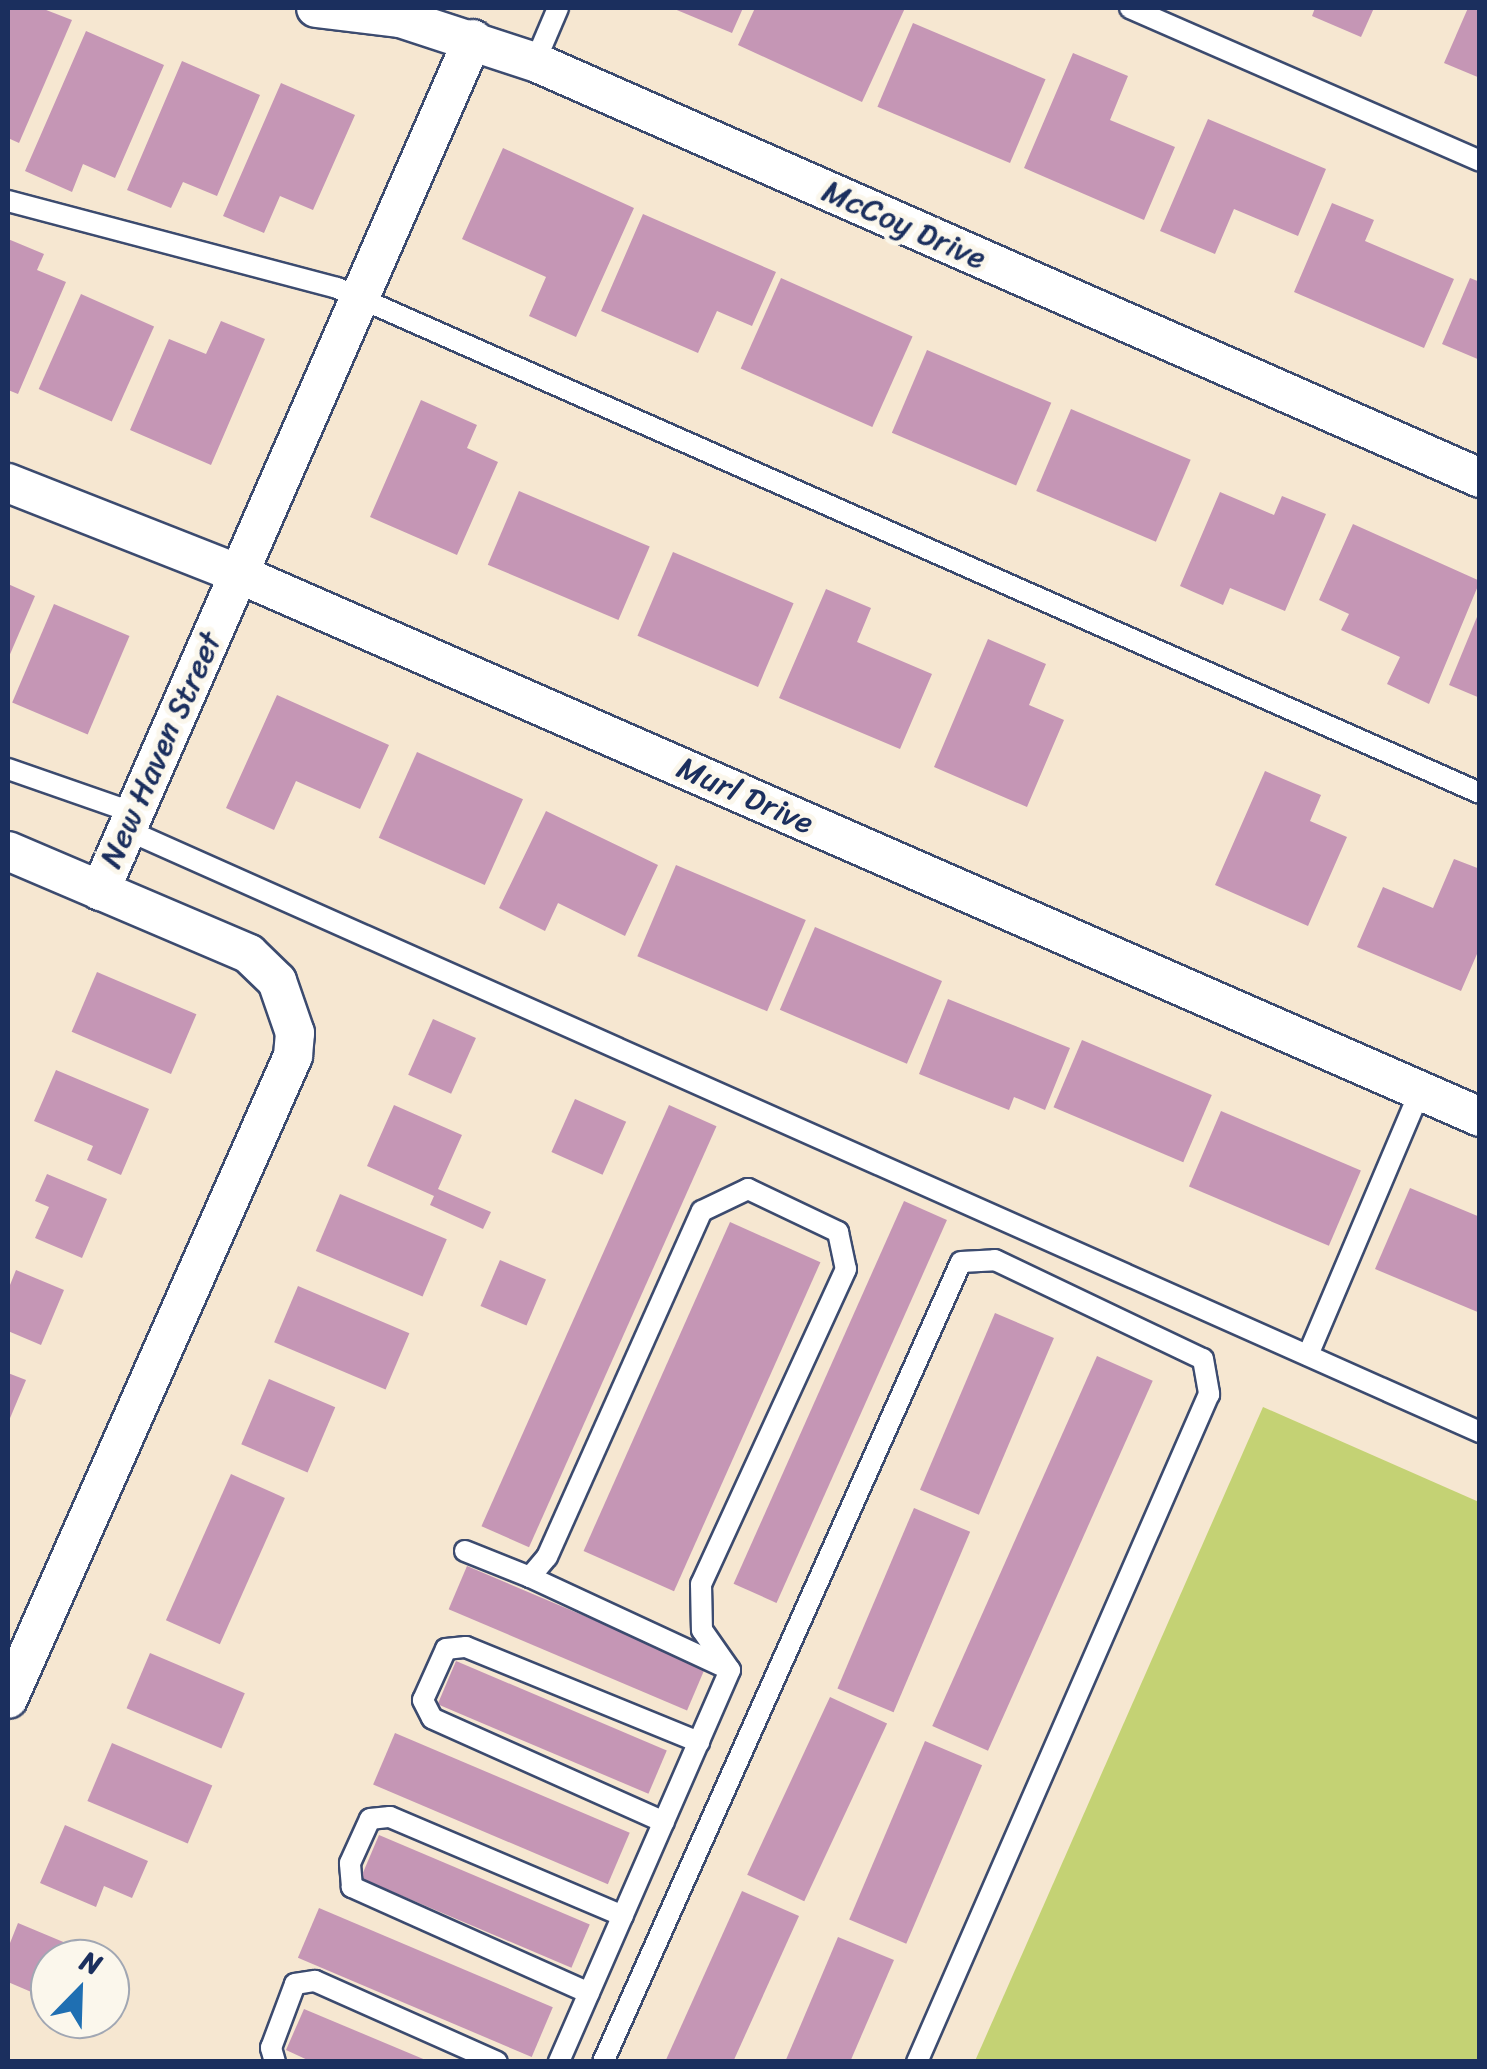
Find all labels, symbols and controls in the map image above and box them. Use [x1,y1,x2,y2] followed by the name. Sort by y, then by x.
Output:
[816,172,992,278] street label: McCoy Drive
[91,624,231,876] street label: New Haven Street
[670,749,820,843] street label: Murl Drive
[73,1936,110,1989] text: N
[30,1939,130,2039] north arrow

